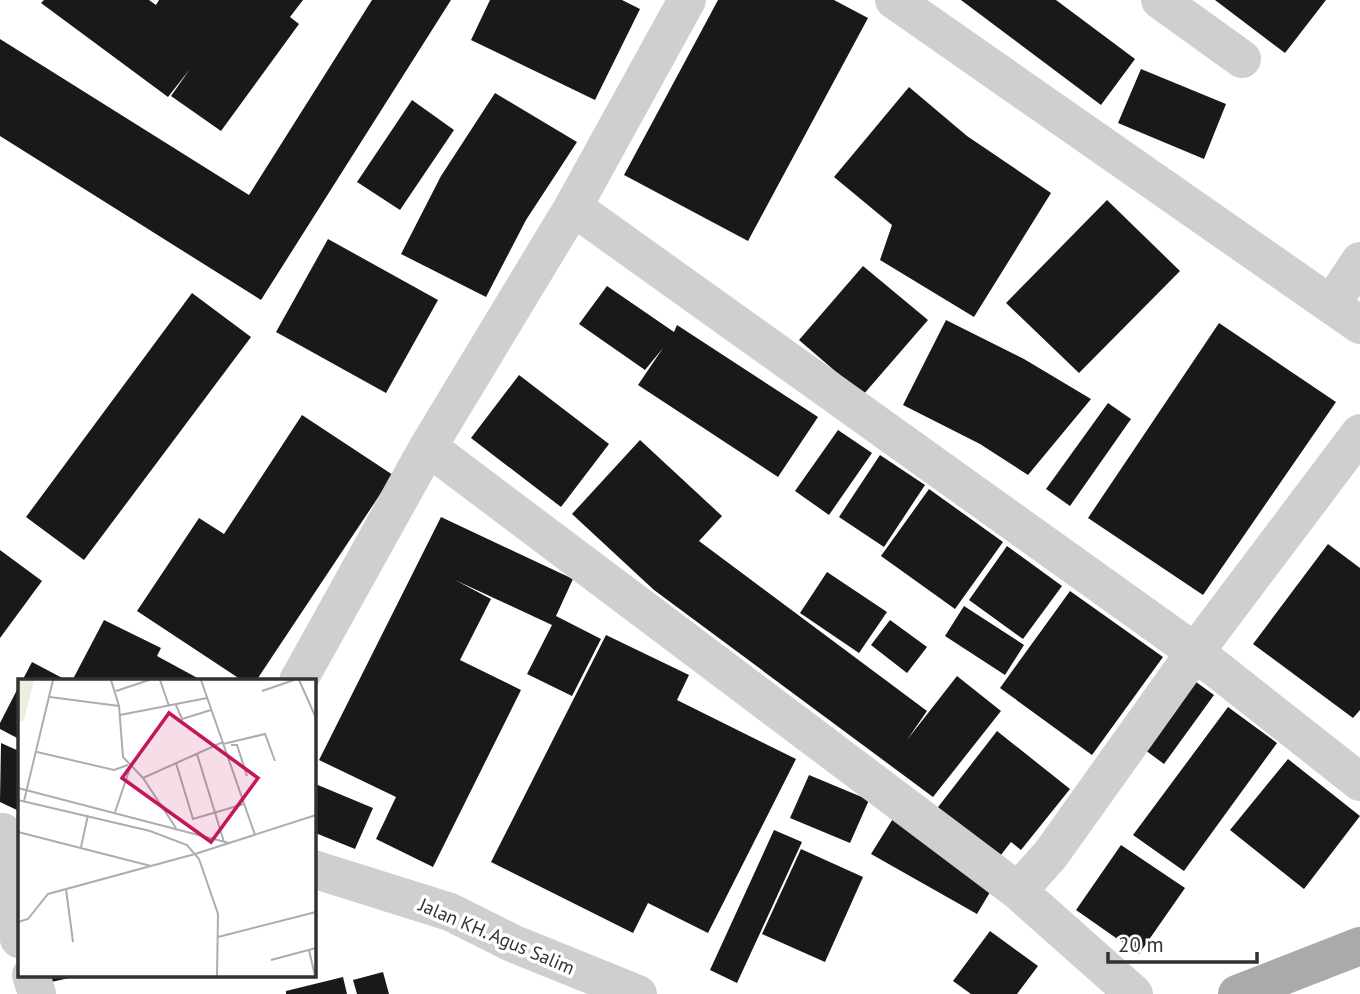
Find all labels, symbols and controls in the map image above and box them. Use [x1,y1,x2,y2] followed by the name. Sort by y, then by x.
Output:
[18,679,315,976] inset map
[415,892,578,980] street label: Jalan KH. Agus Salim
[1108,920,1257,964] scale bar
[1118,931,1164,958] text: 20 m

